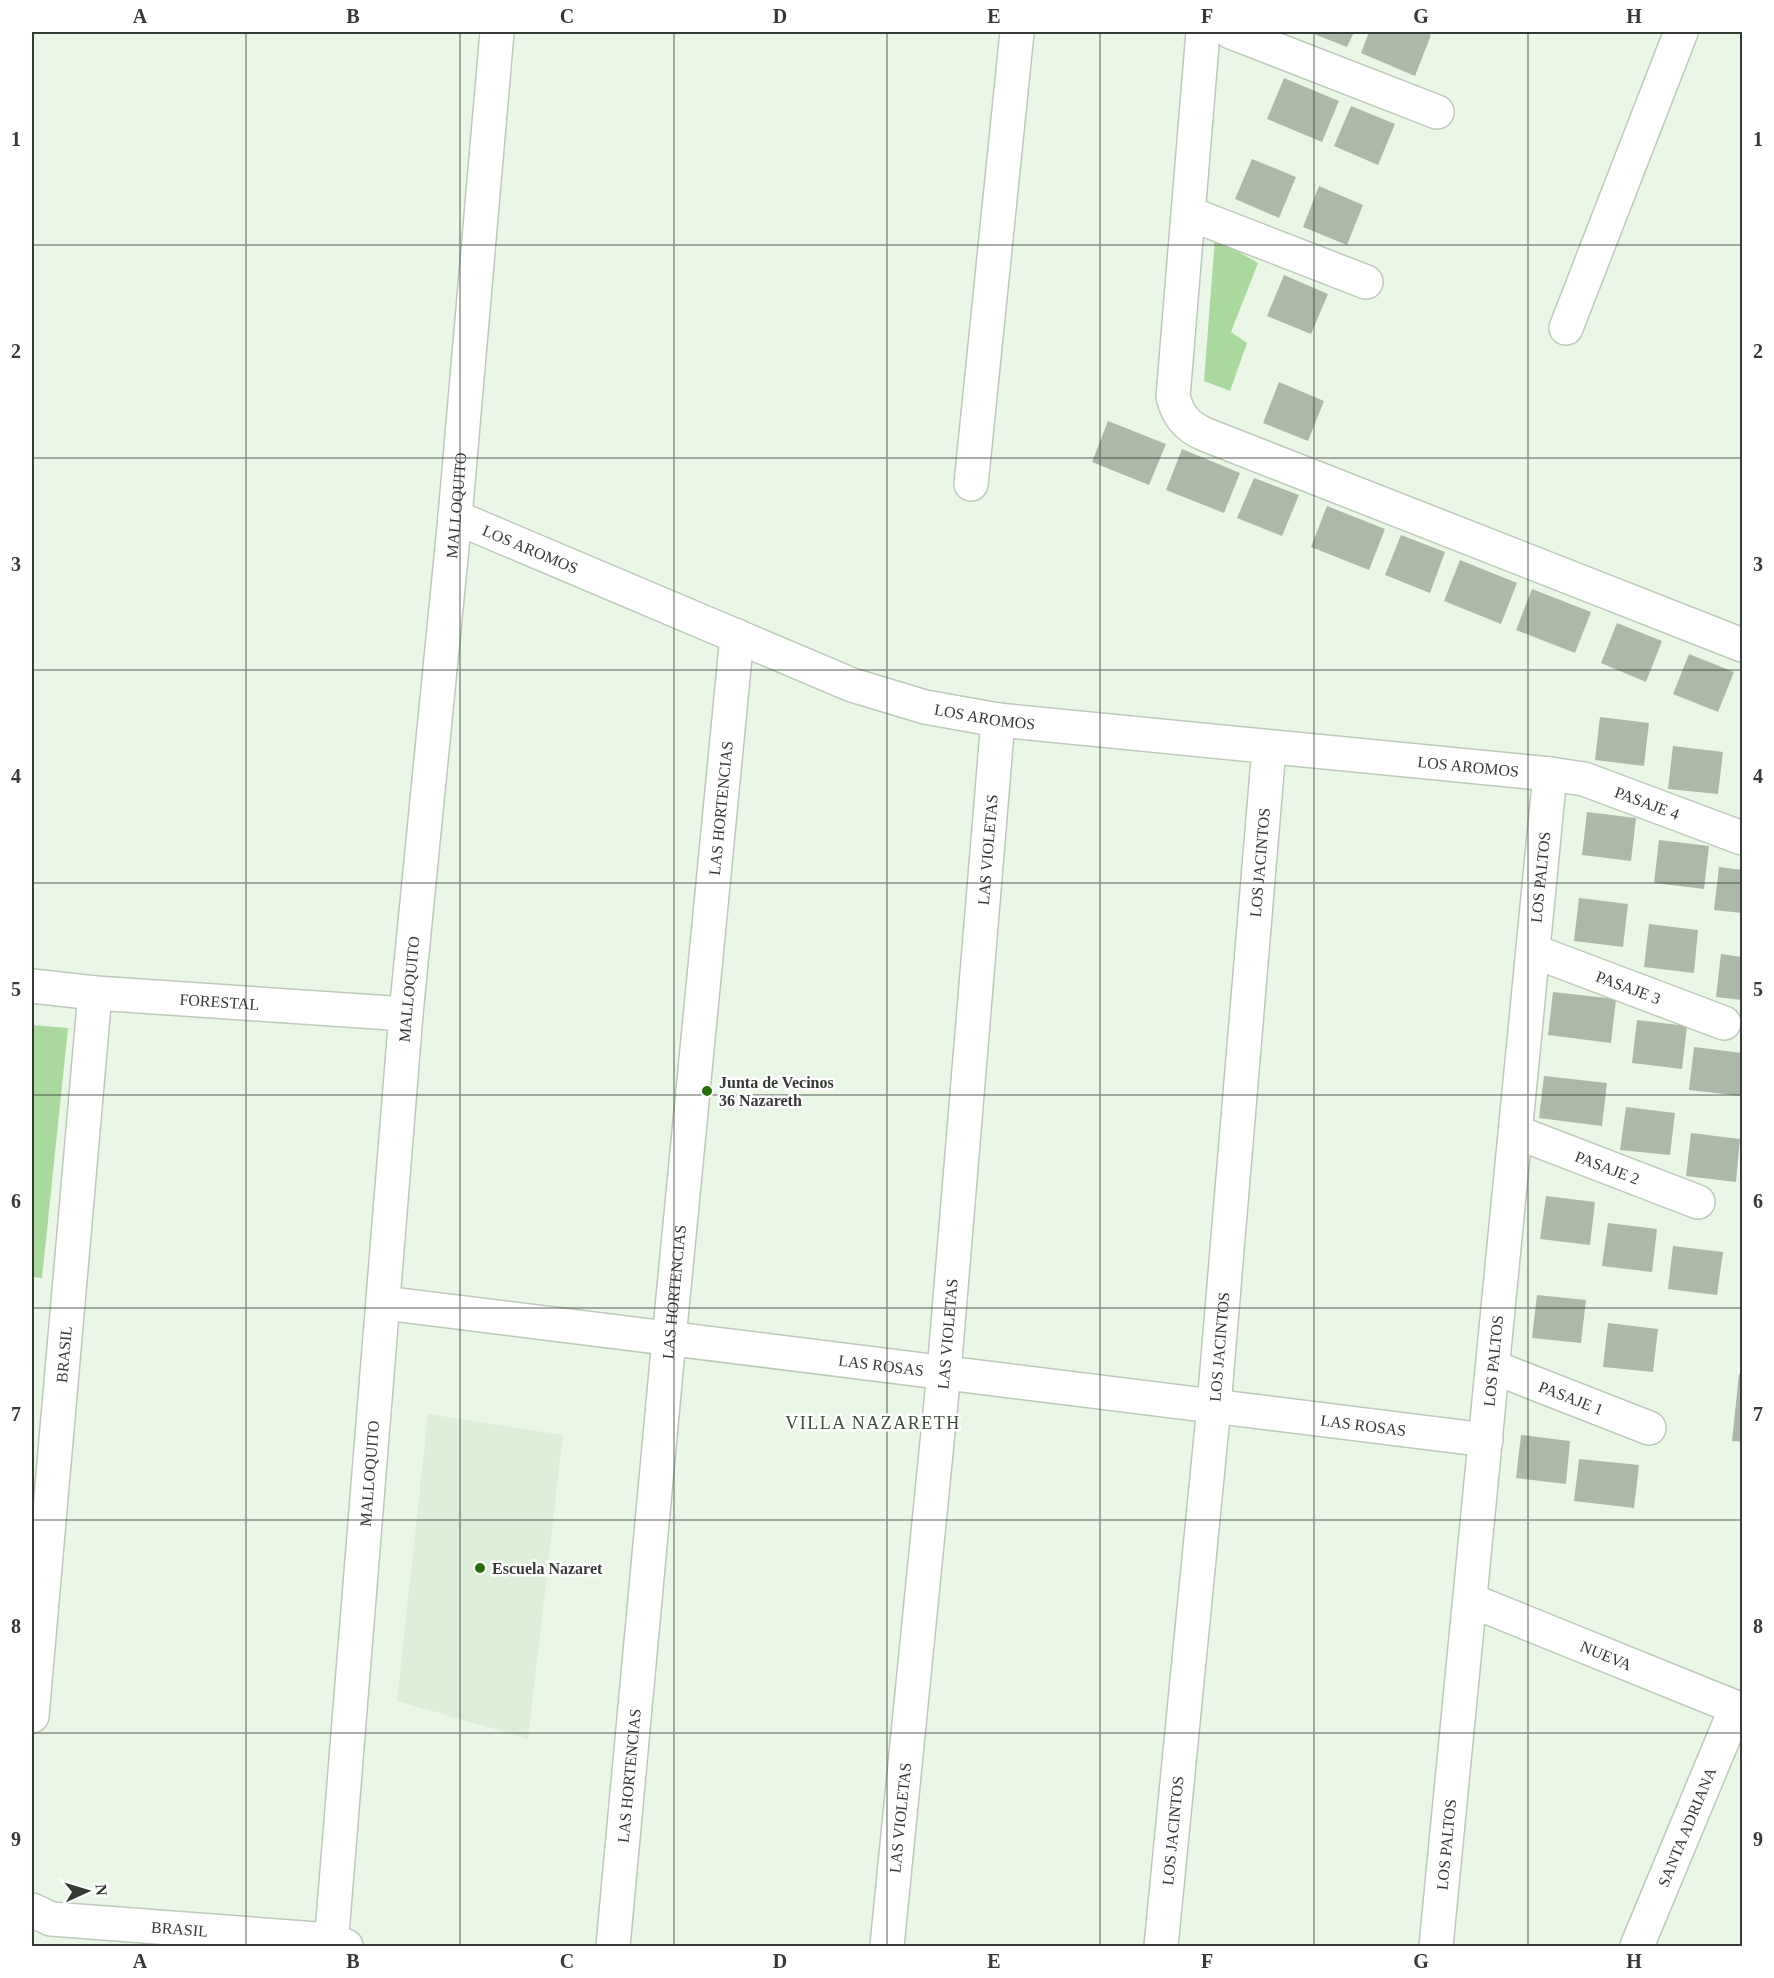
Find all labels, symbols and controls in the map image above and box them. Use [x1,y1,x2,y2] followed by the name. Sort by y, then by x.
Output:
[133,5,148,27] text: A
[346,5,360,27] text: B
[560,5,574,27] text: C
[773,5,787,27] text: D
[987,5,1001,27] text: E
[1201,5,1213,27] text: F
[1413,5,1429,27] text: G
[1626,5,1642,27] text: H
[11,128,21,150] text: 1
[1753,128,1763,150] text: 1
[11,340,21,362] text: 2
[1753,340,1763,362] text: 2
[443,452,470,559] street label: MALLOQUITO
[480,522,581,577] street label: LOS AROMOS
[11,553,21,575] text: 3
[1753,553,1763,575] text: 3
[933,701,1036,733] street label: LOS AROMOS
[706,740,736,876] street label: LAS HORTENCIAS
[1417,753,1520,780] street label: LOS AROMOS
[11,765,21,787] text: 4
[1753,765,1763,787] text: 4
[1612,783,1682,823] street label: PASAJE 4
[975,794,1001,906] street label: LAS VIOLETAS
[1247,807,1273,918] street label: LOS JACINTOS
[1528,831,1553,923] street label: LOS PALTOS
[396,935,423,1043] street label: MALLOQUITO
[1594,968,1663,1007] street label: PASAJE 3
[11,978,21,1000] text: 5
[1753,978,1763,1000] text: 5
[179,991,260,1013] street label: FORESTAL
[719,1074,834,1109] place label: Junta de Vecinos 36 Nazareth
[700,1084,714,1098] marker: Junta de Vecinos 36 Nazareth
[1573,1148,1642,1188] street label: PASAJE 2
[11,1190,21,1212] text: 6
[1753,1190,1763,1212] text: 6
[659,1224,689,1360] street label: LAS HORTENCIAS
[934,1278,961,1390] street label: LAS VIOLETAS
[1206,1292,1232,1402] street label: LOS JACINTOS
[1481,1314,1506,1407] street label: LOS PALTOS
[53,1325,75,1384] street label: BRASIL
[837,1352,925,1379] street label: LAS ROSAS
[1537,1378,1606,1418] street label: PASAJE 1
[11,1403,21,1425] text: 7
[1753,1403,1763,1425] text: 7
[1320,1412,1407,1439] street label: LAS ROSAS
[785,1413,961,1433] district label: VILLA NAZARETH
[357,1420,382,1527] street label: MALLOQUITO
[492,1560,603,1577] place label: Escuela Nazaret
[473,1561,487,1575] marker: Escuela Nazaret
[11,1615,21,1637] text: 8
[1753,1615,1763,1637] text: 8
[1578,1638,1635,1674] street label: NUEVA
[615,1708,644,1844] street label: LAS HORTENCIAS
[886,1762,914,1874] street label: LAS VIOLETAS
[1655,1764,1720,1890] street label: SANTA ADRIANA
[1159,1775,1187,1886] street label: LOS JACINTOS
[1433,1798,1459,1891] street label: LOS PALTOS
[11,1828,21,1850] text: 9
[1753,1828,1763,1850] text: 9
[57,1861,117,1921] north arrow
[93,1884,110,1897] text: N
[151,1919,209,1940] street label: BRASIL
[133,1950,148,1972] text: A
[346,1950,360,1972] text: B
[560,1950,574,1972] text: C
[773,1950,787,1972] text: D
[987,1950,1001,1972] text: E
[1201,1950,1213,1972] text: F
[1413,1950,1429,1972] text: G
[1626,1950,1642,1972] text: H

